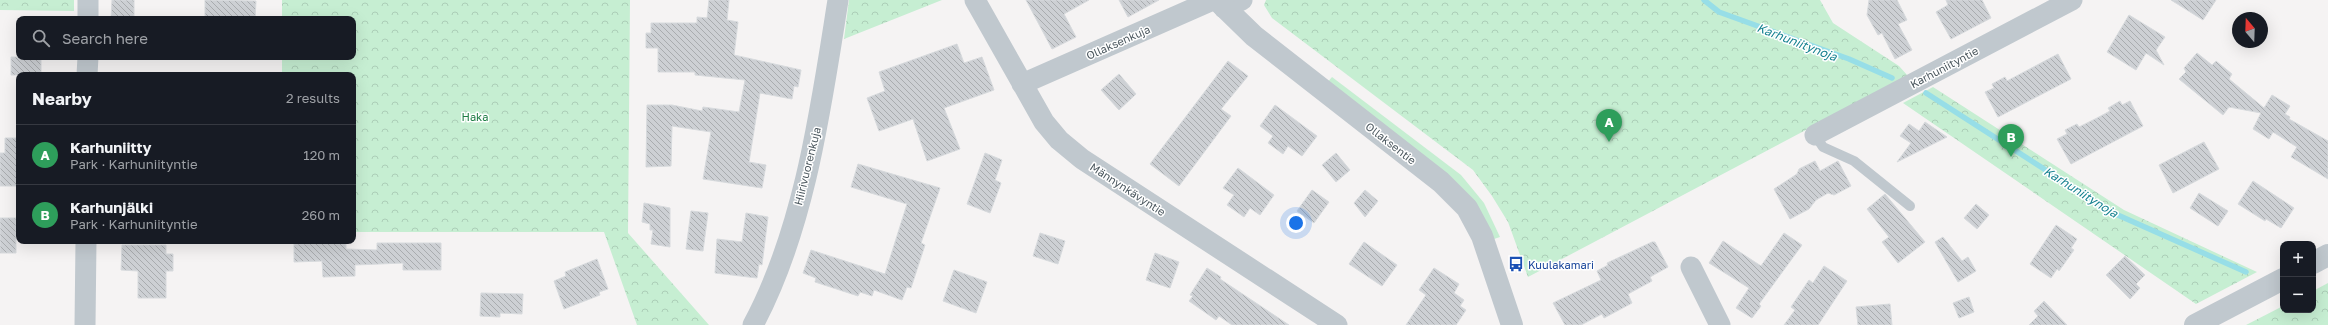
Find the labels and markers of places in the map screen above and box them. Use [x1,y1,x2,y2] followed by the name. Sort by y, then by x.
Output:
[1596,109,1622,142] pin: A
[1998,124,2024,157] pin: B
[1507,255,1525,273] bus stop icon: Kuulakamari
[1528,258,1594,271] place label: Kuulakamari

